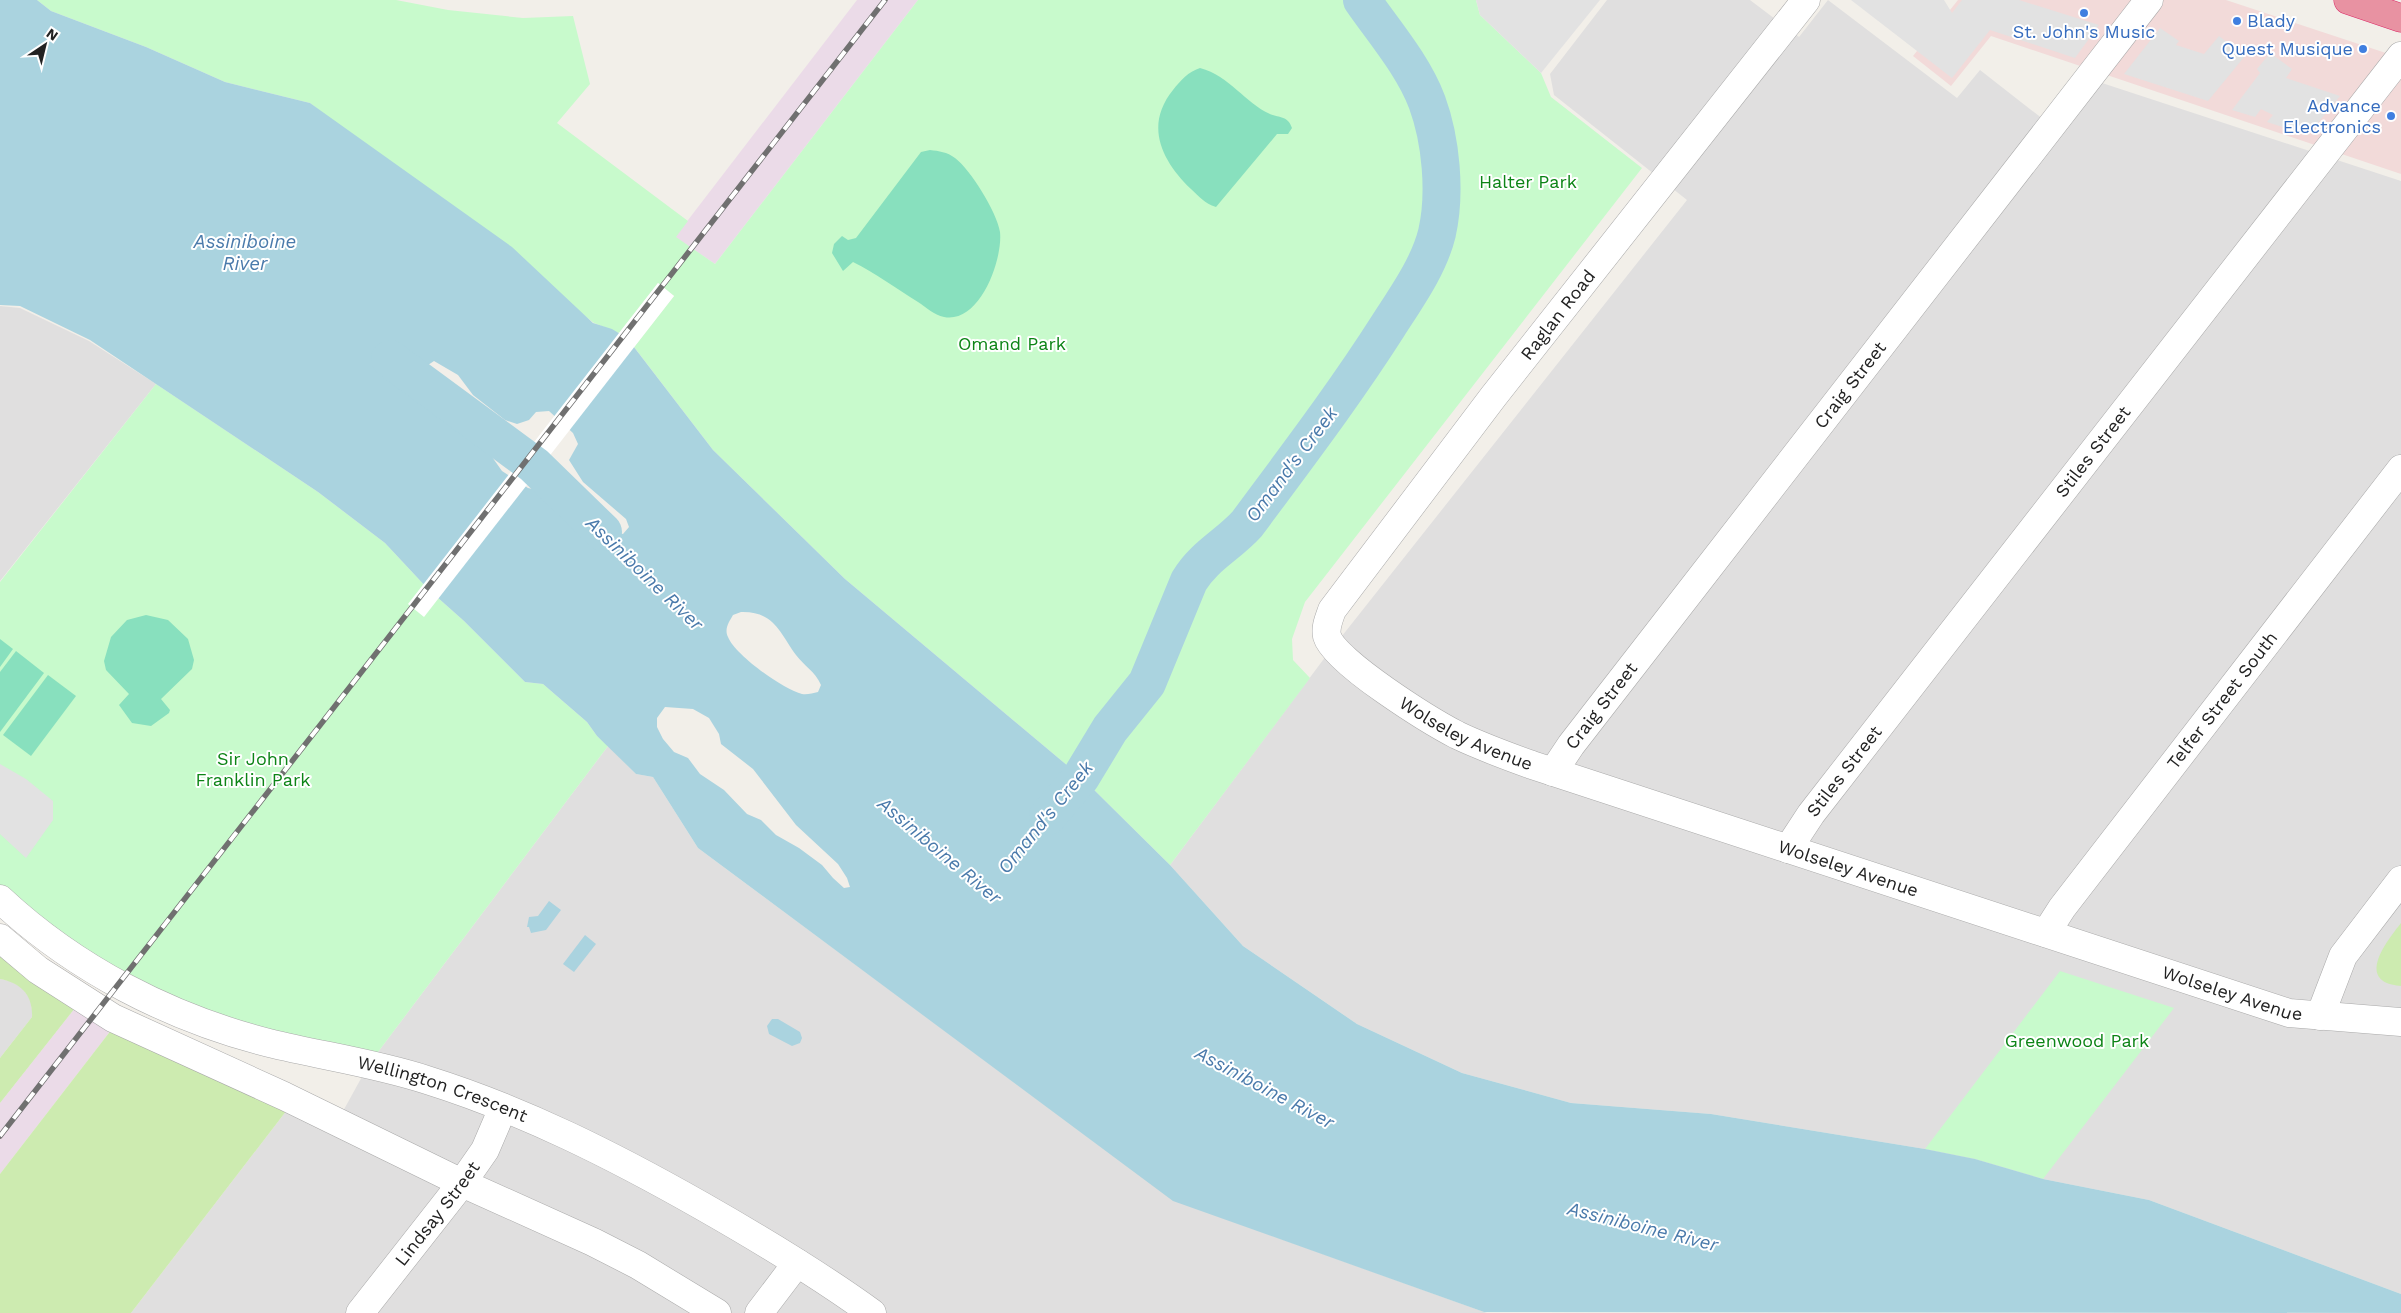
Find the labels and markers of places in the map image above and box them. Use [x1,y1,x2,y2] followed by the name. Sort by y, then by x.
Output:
[2078,7,2090,19] marker: St. John's Music
[2247,10,2296,31] place label: Blady
[2231,15,2243,27] marker: Blady
[2013,21,2155,42] place label: St. John's Music
[2221,38,2353,59] place label: Quest Musique
[2357,43,2369,55] marker: Quest Musique
[2283,95,2381,137] place label: Advance Electronics
[2385,110,2397,122] marker: Advance Electronics

